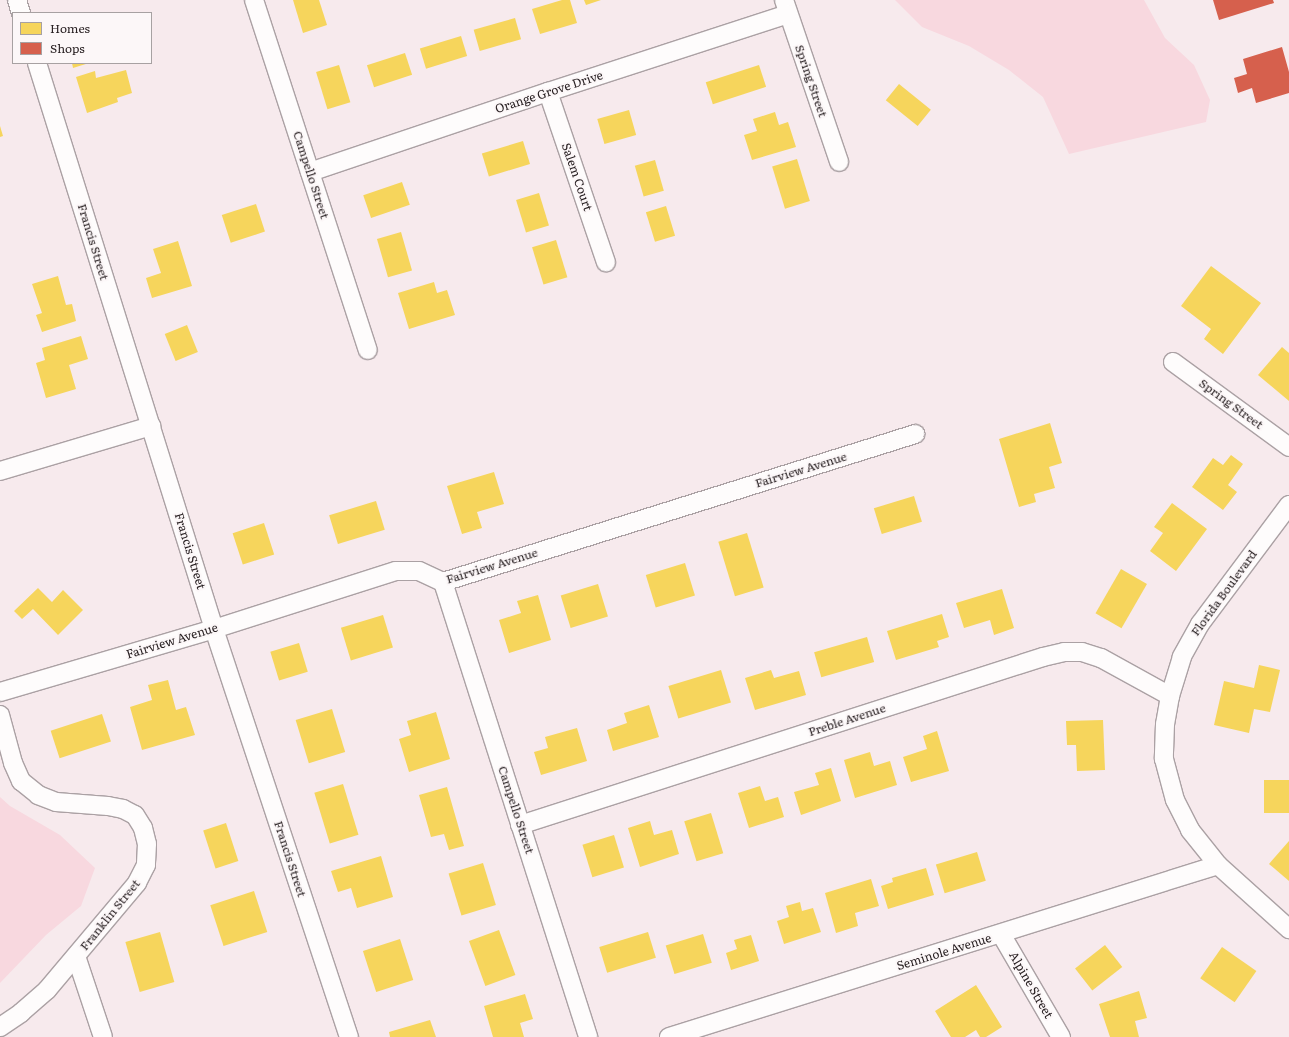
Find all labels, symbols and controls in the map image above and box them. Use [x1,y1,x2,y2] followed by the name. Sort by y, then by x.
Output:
[12,12,152,64] legend
[50,19,90,37] text: Homes
[50,39,85,57] text: Shops
[792,43,830,119] street label: Spring Street
[493,68,605,116] street label: Orange Grove Drive
[290,129,332,221] street label: Campello Street
[559,141,595,213] street label: Salem Court
[75,202,111,282] street label: Francis Street
[1196,376,1266,432] street label: Spring Street
[753,449,849,491] street label: Fairview Avenue
[172,511,208,591] street label: Francis Street
[444,545,540,587] street label: Fairview Avenue
[1188,547,1260,639] street label: Florida Boulevard
[124,620,220,662] street label: Fairview Avenue
[807,701,887,739] street label: Preble Avenue
[495,764,537,856] street label: Campello Street
[271,819,309,899] street label: Francis Street
[77,877,143,953] street label: Franklin Street
[895,931,993,973] street label: Seminole Avenue
[1006,949,1056,1021] street label: Alpine Street

